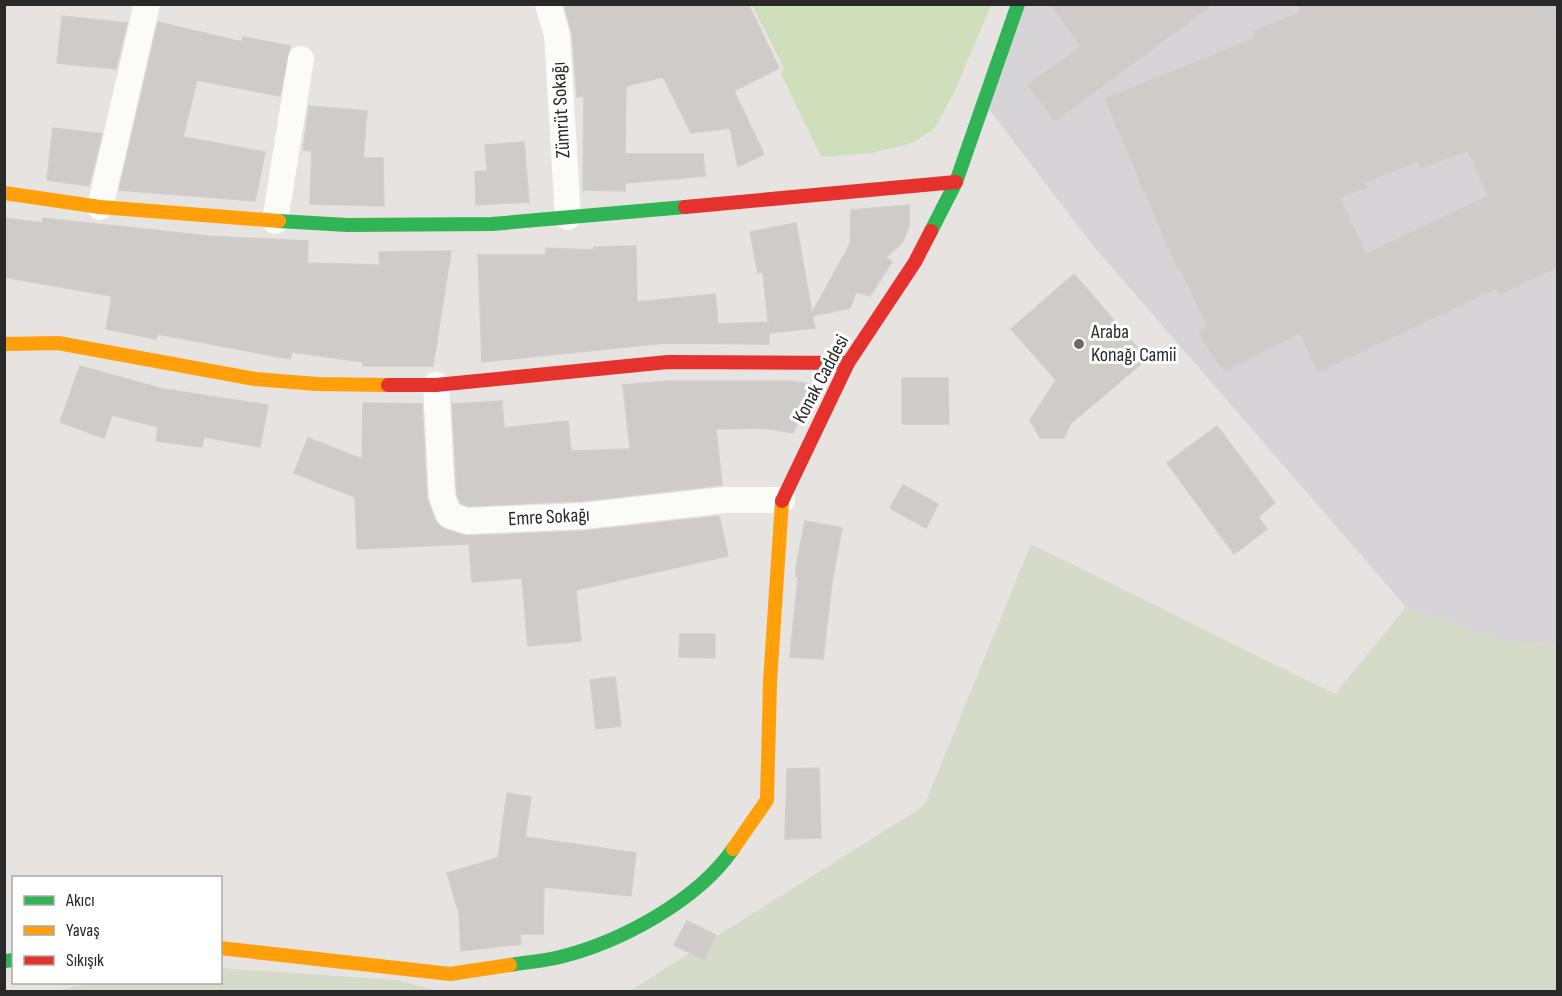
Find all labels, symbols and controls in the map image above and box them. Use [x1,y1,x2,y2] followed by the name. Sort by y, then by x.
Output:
[546,61,576,159] street label: Zümrüt Sokağı
[1090,320,1176,367] place label: Araba Konağı Camii
[788,331,854,427] street label: Konak Caddesi
[1072,337,1086,351] marker: Araba Konağı Camii
[508,503,590,531] street label: Emre Sokağı
[12,876,222,984] legend
[65,890,95,911] text: Akıcı
[66,920,100,941] text: Yavaş
[66,950,104,971] text: Sıkışık

